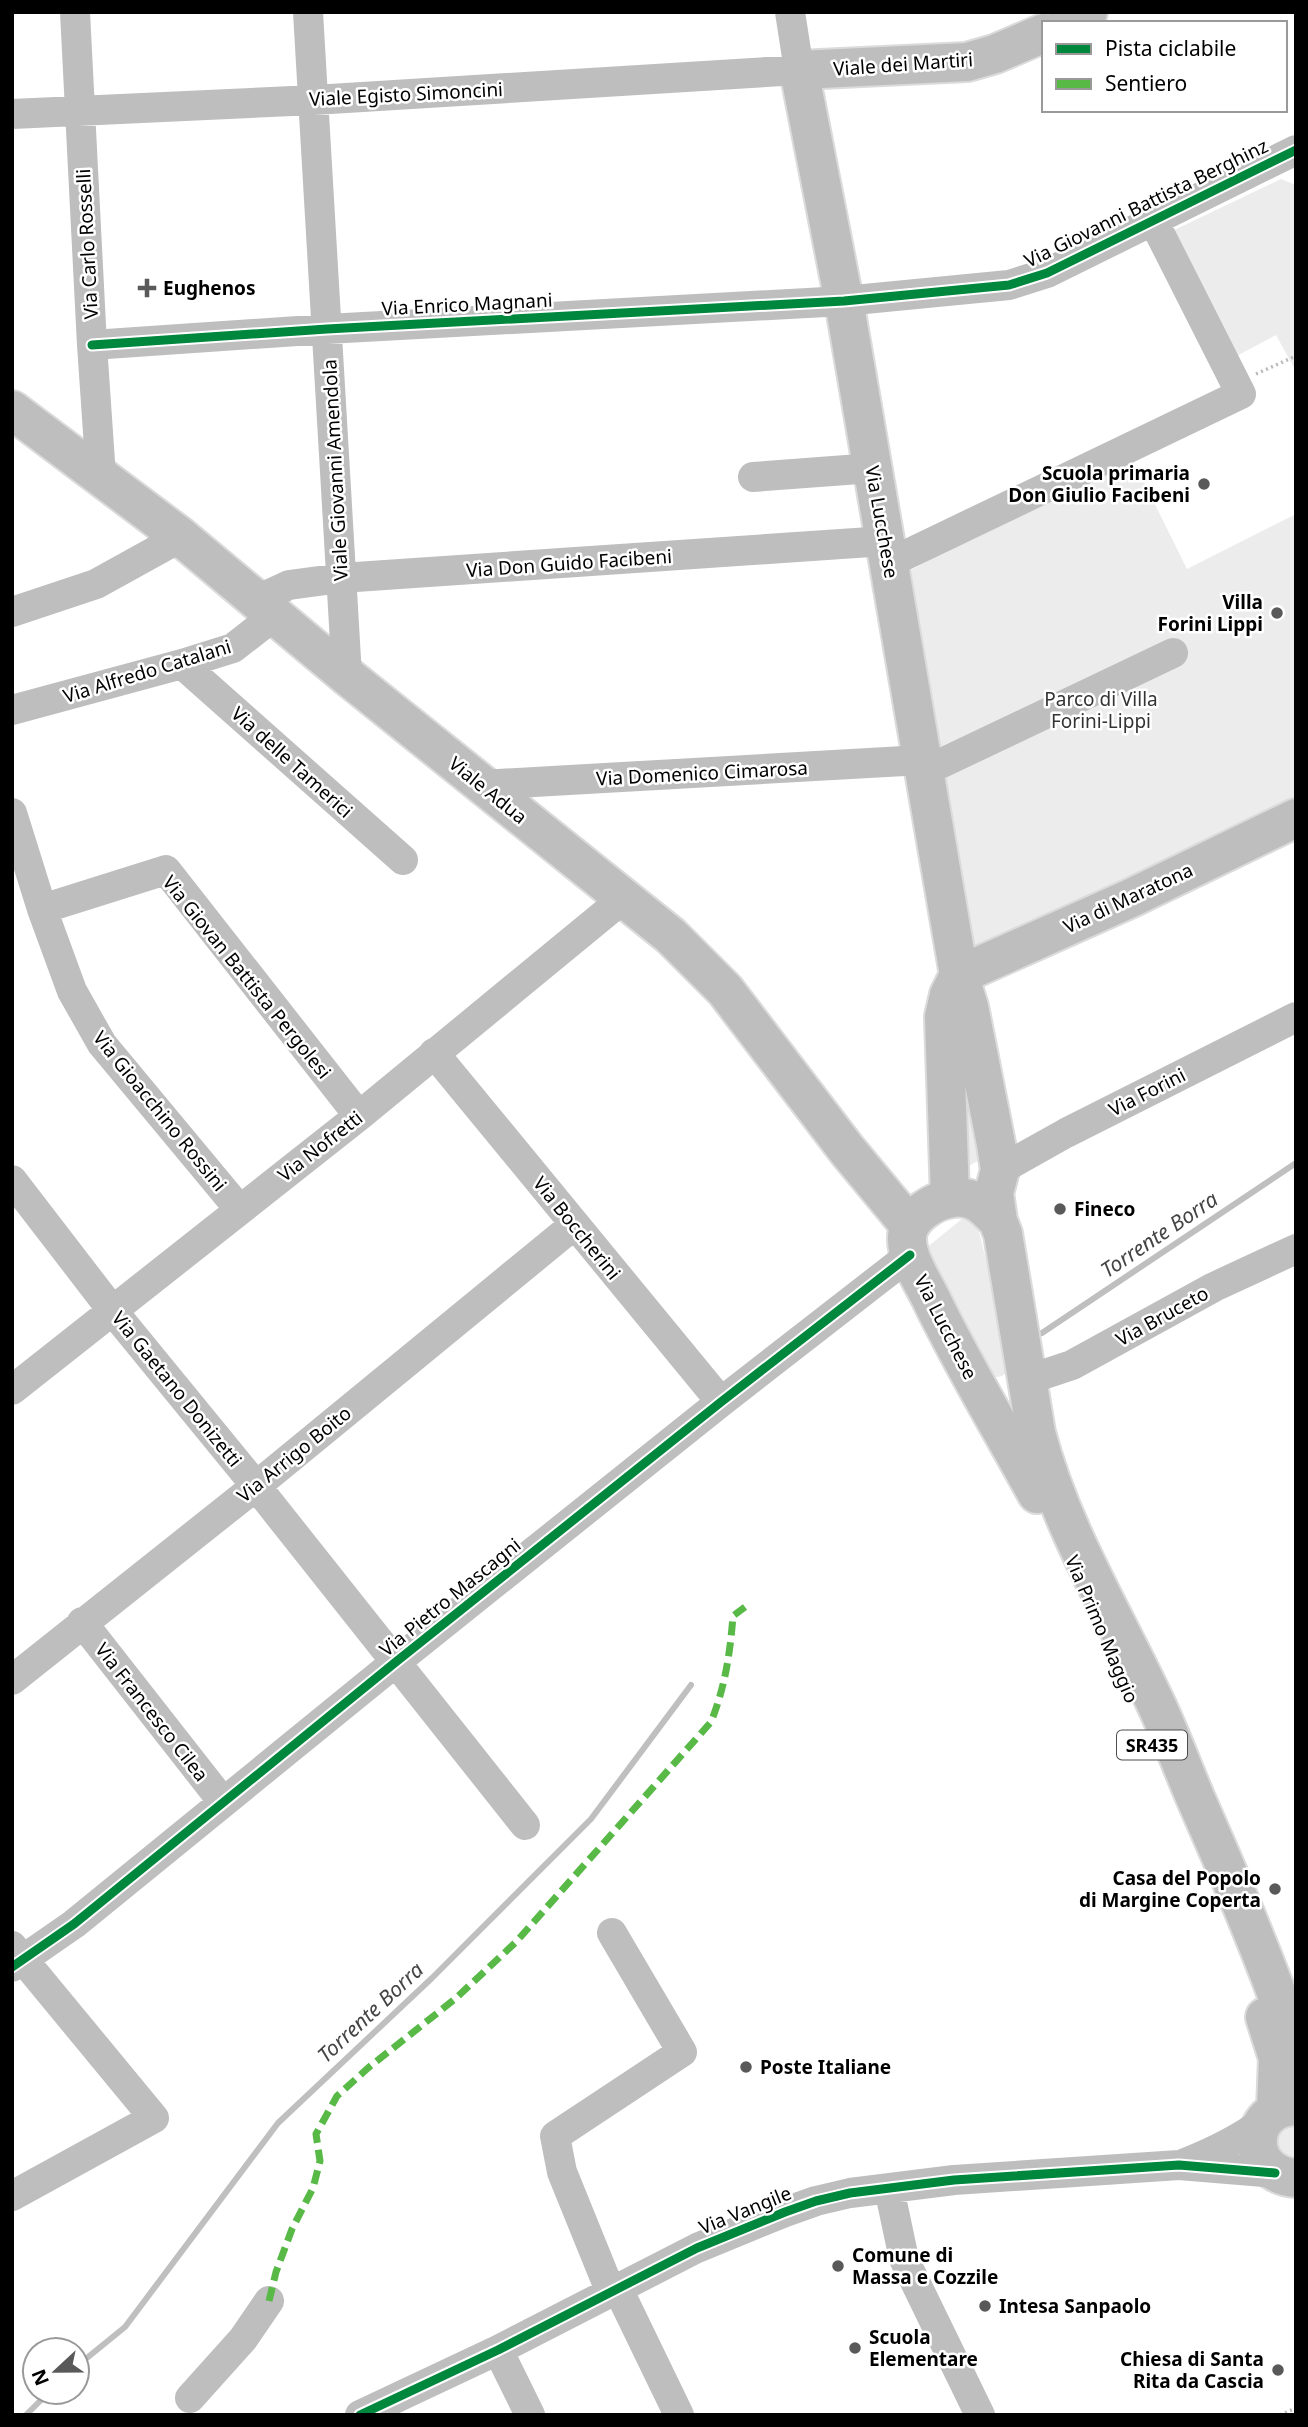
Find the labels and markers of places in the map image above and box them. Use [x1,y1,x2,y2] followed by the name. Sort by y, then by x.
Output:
[163,275,255,301] place label: Eughenos
[137,278,157,298] marker: Eughenos
[1008,460,1190,508] place label: Scuola primaria Don Giulio Facibeni
[1196,476,1212,492] marker: Scuola primaria Don Giulio Facibeni
[1158,589,1263,637] place label: Villa Forini Lippi
[1269,605,1285,621] marker: Villa Forini Lippi
[1074,1196,1135,1222] place label: Fineco
[1052,1201,1068,1217] marker: Fineco
[1079,1865,1261,1913] place label: Casa del Popolo di Margine Coperta
[1267,1881,1283,1897] marker: Casa del Popolo di Margine Coperta
[760,2054,891,2080] place label: Poste Italiane
[738,2059,754,2075] marker: Poste Italiane
[852,2242,998,2290] place label: Comune di Massa e Cozzile
[830,2258,846,2274] marker: Comune di Massa e Cozzile
[999,2293,1151,2319] place label: Intesa Sanpaolo
[977,2298,993,2314] marker: Intesa Sanpaolo
[869,2324,978,2372] place label: Scuola Elementare
[847,2340,863,2356] marker: Scuola Elementare
[1120,2346,1264,2394] place label: Chiesa di Santa Rita da Cascia
[1270,2362,1286,2378] marker: Chiesa di Santa Rita da Cascia

